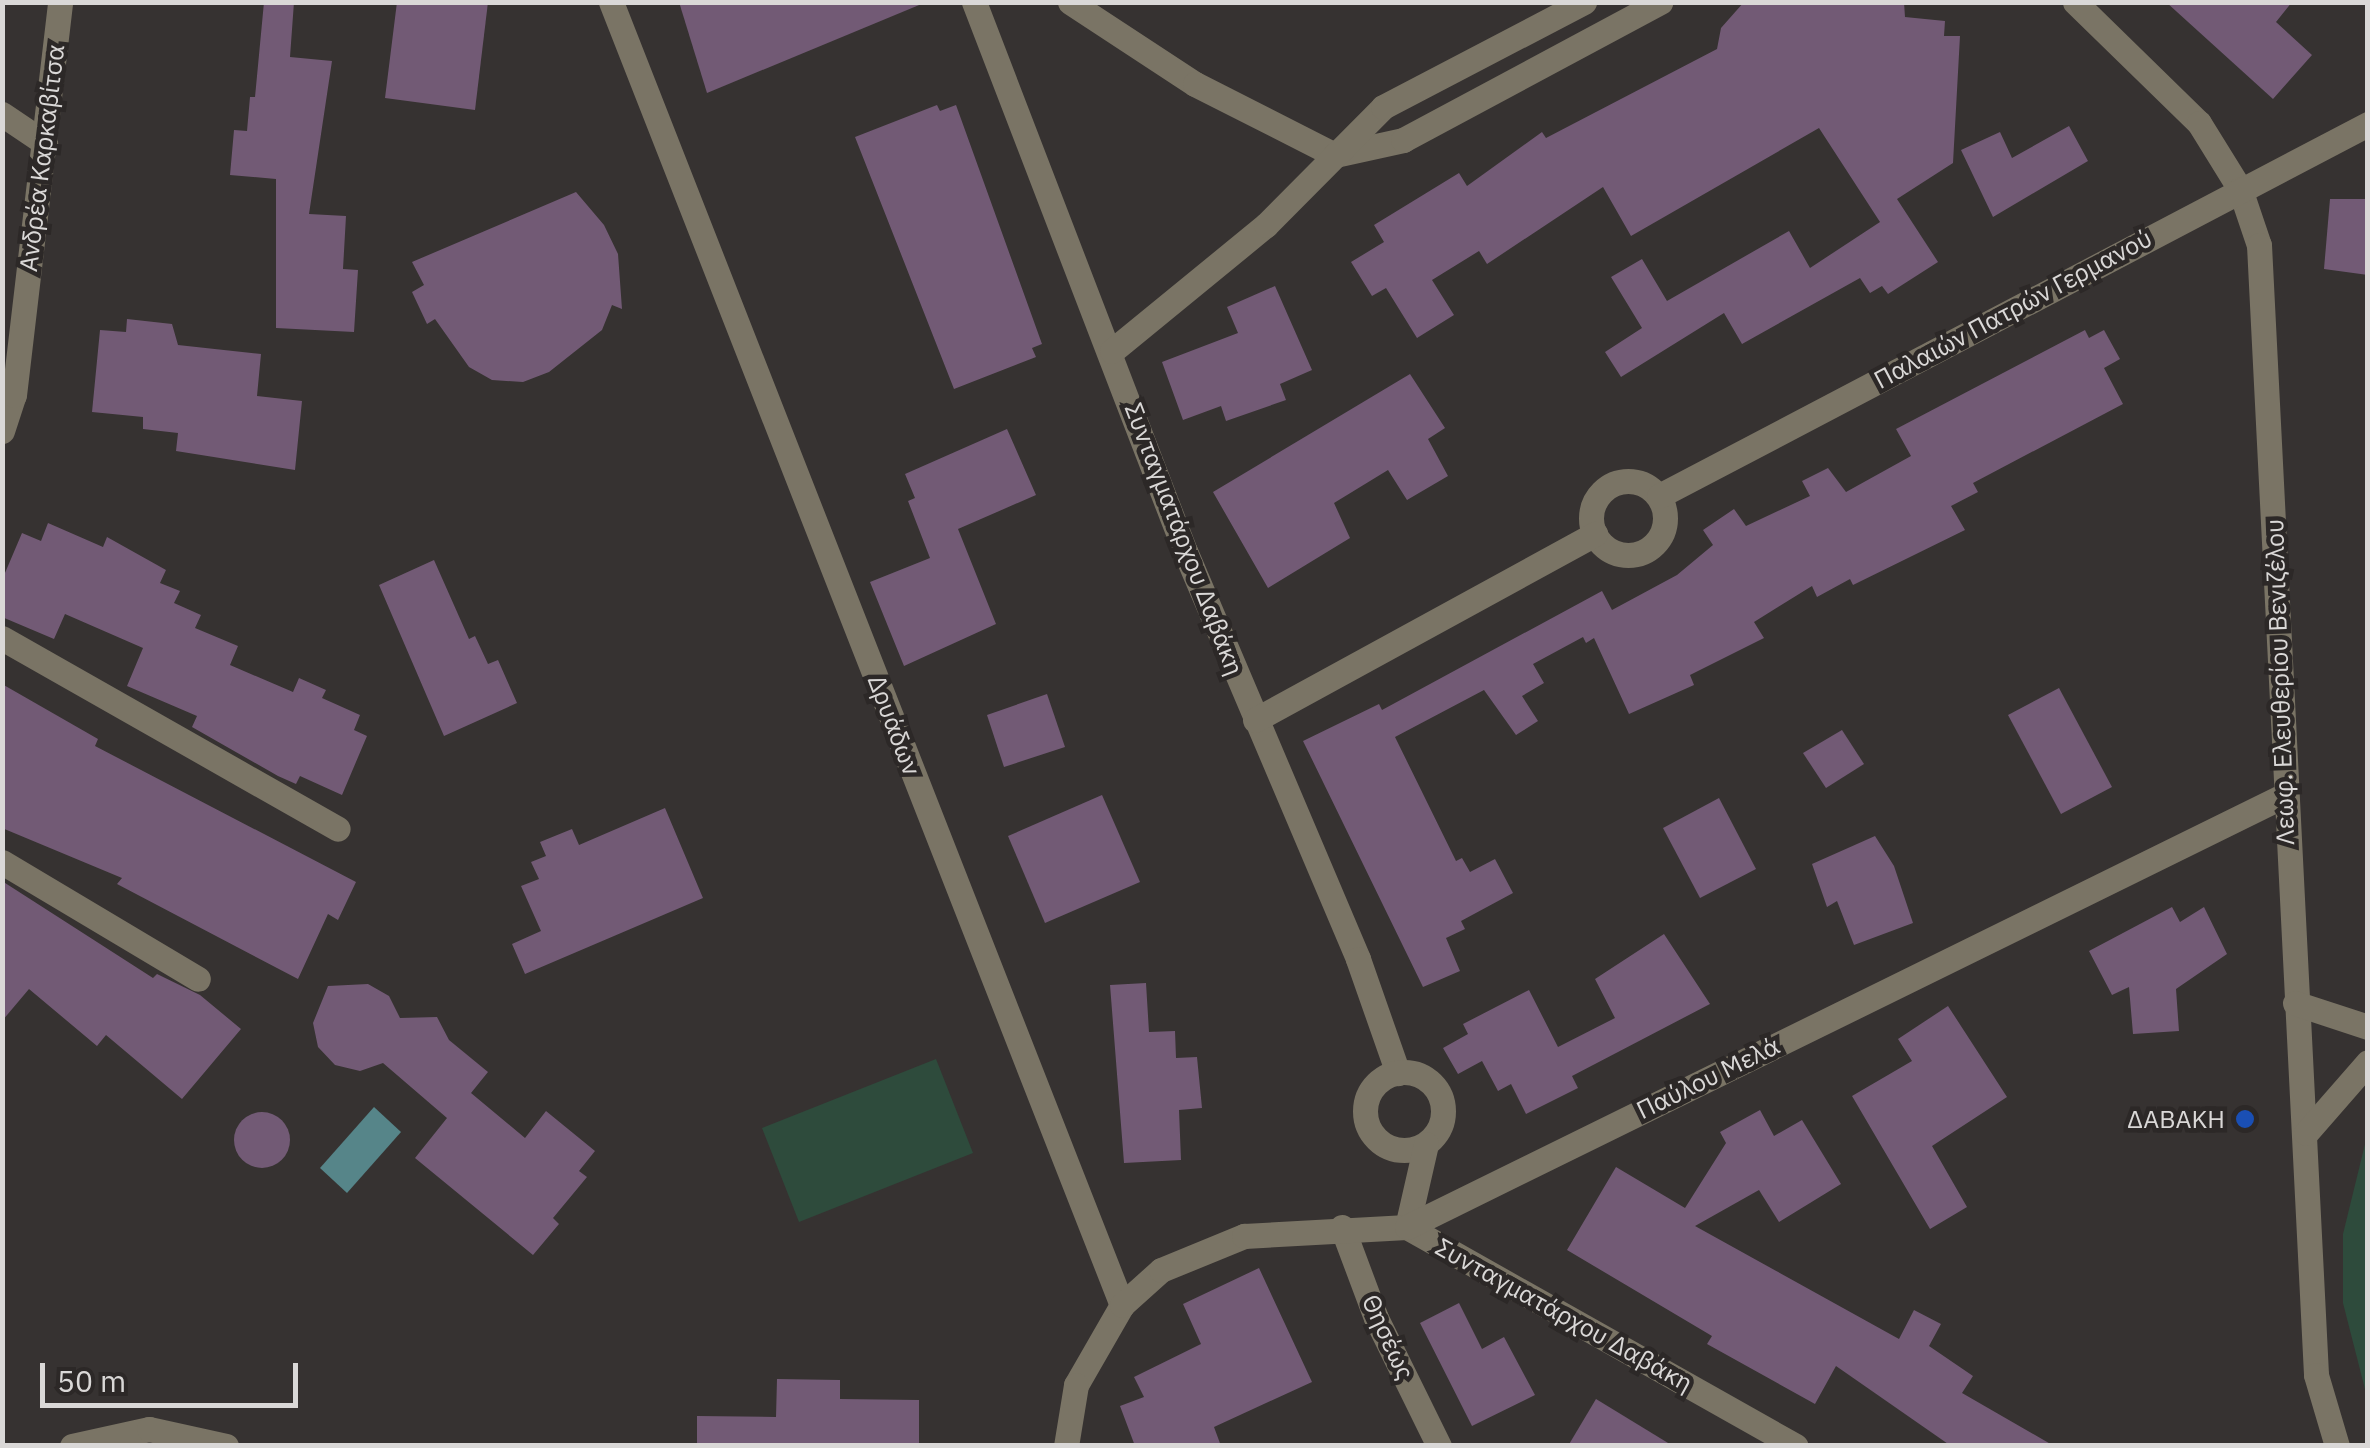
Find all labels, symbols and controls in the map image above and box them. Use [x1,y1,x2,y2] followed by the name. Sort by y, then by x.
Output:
[13,43,71,273] street label: Ανδρέα Καρκαβίτσα
[1869,223,2157,395] street label: Παλαιών Πατρών Γερμανού
[1118,399,1250,679] street label: Συνταγματάρχου Δαβάκη
[2259,518,2301,846] street label: Λεωφ. Ελευθερίου Βενιζέλου
[861,671,927,779] street label: Δρυάδων
[1632,1030,1784,1126] street label: Παύλου Μελά
[2127,1104,2225,1134] place label: ΔΑΒΑΚΗ
[2234,1108,2256,1130] marker: ΔΑΒΑΚΗ
[1430,1232,1698,1398] street label: Συνταγματάρχου Δαβάκη
[1355,1290,1421,1384] street label: Θησέως
[45,1343,302,1405] scale bar
[57,1361,126,1400] text: 50 m

